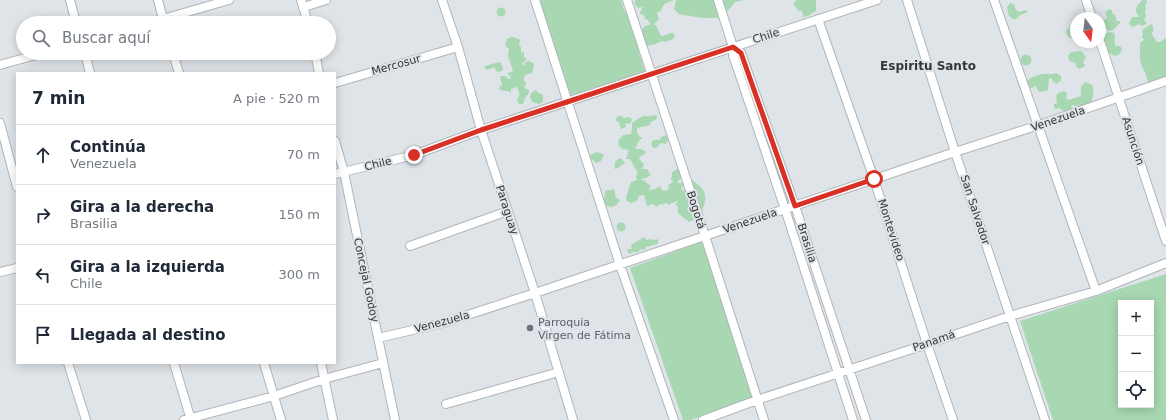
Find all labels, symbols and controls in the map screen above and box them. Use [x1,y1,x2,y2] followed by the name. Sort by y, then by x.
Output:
[1070,12,1106,48] north arrow
[16,16,336,60] search box
[751,25,781,46] street label: Chile
[30,27,52,49] icon: search
[62,29,150,47] text: Buscar aquí
[370,52,423,78] street label: Mercosur
[880,59,976,73] district label: Espiritu Santo
[32,88,85,108] text: 7 min
[233,91,320,106] text: A pie · 520 m
[1029,104,1087,134] street label: Venezuela
[1119,115,1147,167] street label: Asunción
[70,138,146,156] text: Continúa
[32,144,54,166] icon: ahead
[405,146,423,164] route end
[287,147,320,162] text: 70 m
[363,154,393,174] street label: Chile
[70,156,137,171] text: Venezuela
[865,170,883,188] route start
[958,174,993,247] street label: San Salvador
[493,184,521,237] street label: Paraguay
[684,189,708,231] street label: Bogotá
[875,197,907,263] street label: Montevideo
[70,198,214,216] text: Gira a la derecha
[32,204,54,226] icon: right
[721,206,779,236] street label: Venezuela
[278,207,320,222] text: 150 m
[70,216,118,231] text: Brasilia
[795,222,819,264] street label: Brasilia
[351,237,381,324] street label: Concejal Godoy
[70,258,225,276] text: Gira a la izquierda
[32,264,54,286] icon: left
[278,267,320,282] text: 300 m
[70,276,103,291] text: Chile
[1118,300,1154,408] map controls
[1118,300,1154,336] button: +
[413,308,471,336] street label: Venezuela
[538,316,631,342] place label: Parroquia Virgen de Fátima
[525,323,535,333] marker: Parroquia Virgen de Fátima
[32,324,54,346] icon: arrive
[70,326,225,344] text: Llegada al destino
[911,328,957,354] street label: Panamá
[1118,336,1154,372] button: −
[1118,372,1154,408] button: locate

